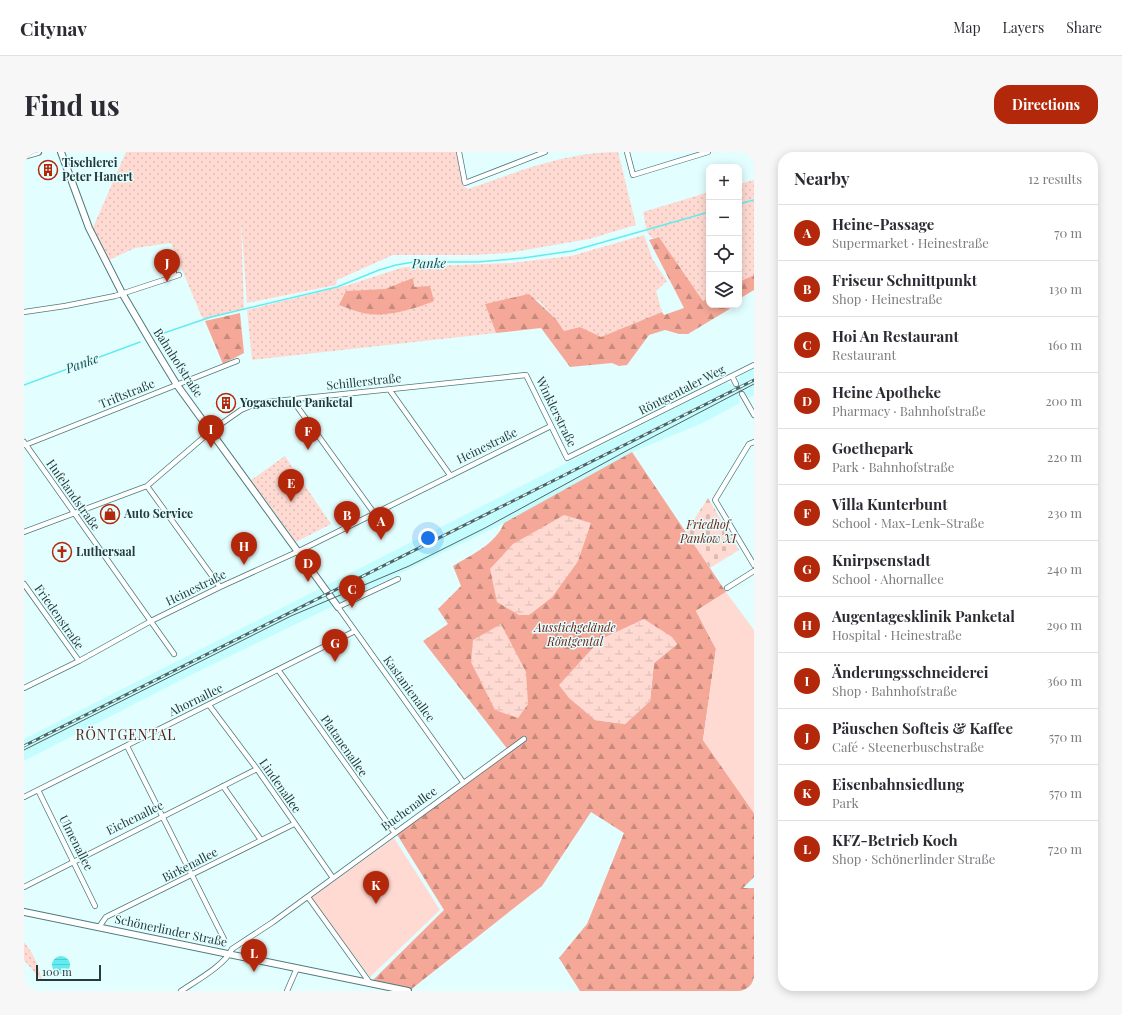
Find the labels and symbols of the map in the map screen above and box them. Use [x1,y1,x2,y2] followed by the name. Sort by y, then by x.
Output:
[62,154,134,184] place label: Tischlerei Peter Hanert
[37,159,59,181] building icon: Tischlerei Peter Hanert
[154,249,180,282] pin: J
[411,254,447,271] water label: Panke
[151,325,207,400] street label: Bahnhofstraße
[62,349,101,377] water label: Panke
[636,360,728,418] street label: Röntgentaler Weg
[326,369,402,393] street label: Schillerstraße
[533,373,581,449] street label: Winklerstraße
[96,375,157,411] street label: Triftstraße
[215,392,237,414] building icon: Yogaschule Panketal
[239,394,353,410] place label: Yogaschule Panketal
[198,415,224,448] pin: I
[295,417,321,450] pin: F
[454,424,520,467] street label: Heinestraße
[43,456,104,533] street label: Hufelandstraße
[278,469,304,502] pin: E
[334,501,360,534] pin: B
[99,503,121,525] shop icon: Auto Service
[123,505,193,521] place label: Auto Service
[368,507,394,540] pin: A
[679,516,737,546] park label: Friedhof Pankow XI
[418,528,438,548] your location
[231,532,257,565] pin: H
[51,541,73,563] church icon: Luthersaal
[76,543,136,559] place label: Luthersaal
[295,549,321,582] pin: D
[163,566,229,609] street label: Heinestraße
[339,575,365,608] pin: C
[31,581,88,652] street label: Friedenstraße
[532,619,616,649] park label: Ausstichgelände Röntgental
[322,629,348,662] pin: G
[380,652,439,725] street label: Kastanienallee
[165,679,225,720] street label: Ahornallee
[318,711,372,779] street label: Platanenallee
[76,725,176,744] district label: RÖNTGENTAL
[256,755,305,816] street label: Lindenallee
[377,782,440,834] street label: Buchenallee
[103,796,166,838] street label: Eichenallee
[56,812,98,873] street label: Ulmenallee
[159,843,220,885] street label: Birkenallee
[363,871,389,904] pin: K
[113,910,229,950] street label: Schönerlinder Straße
[241,939,267,972] pin: L
[36,963,101,982] scale bar

